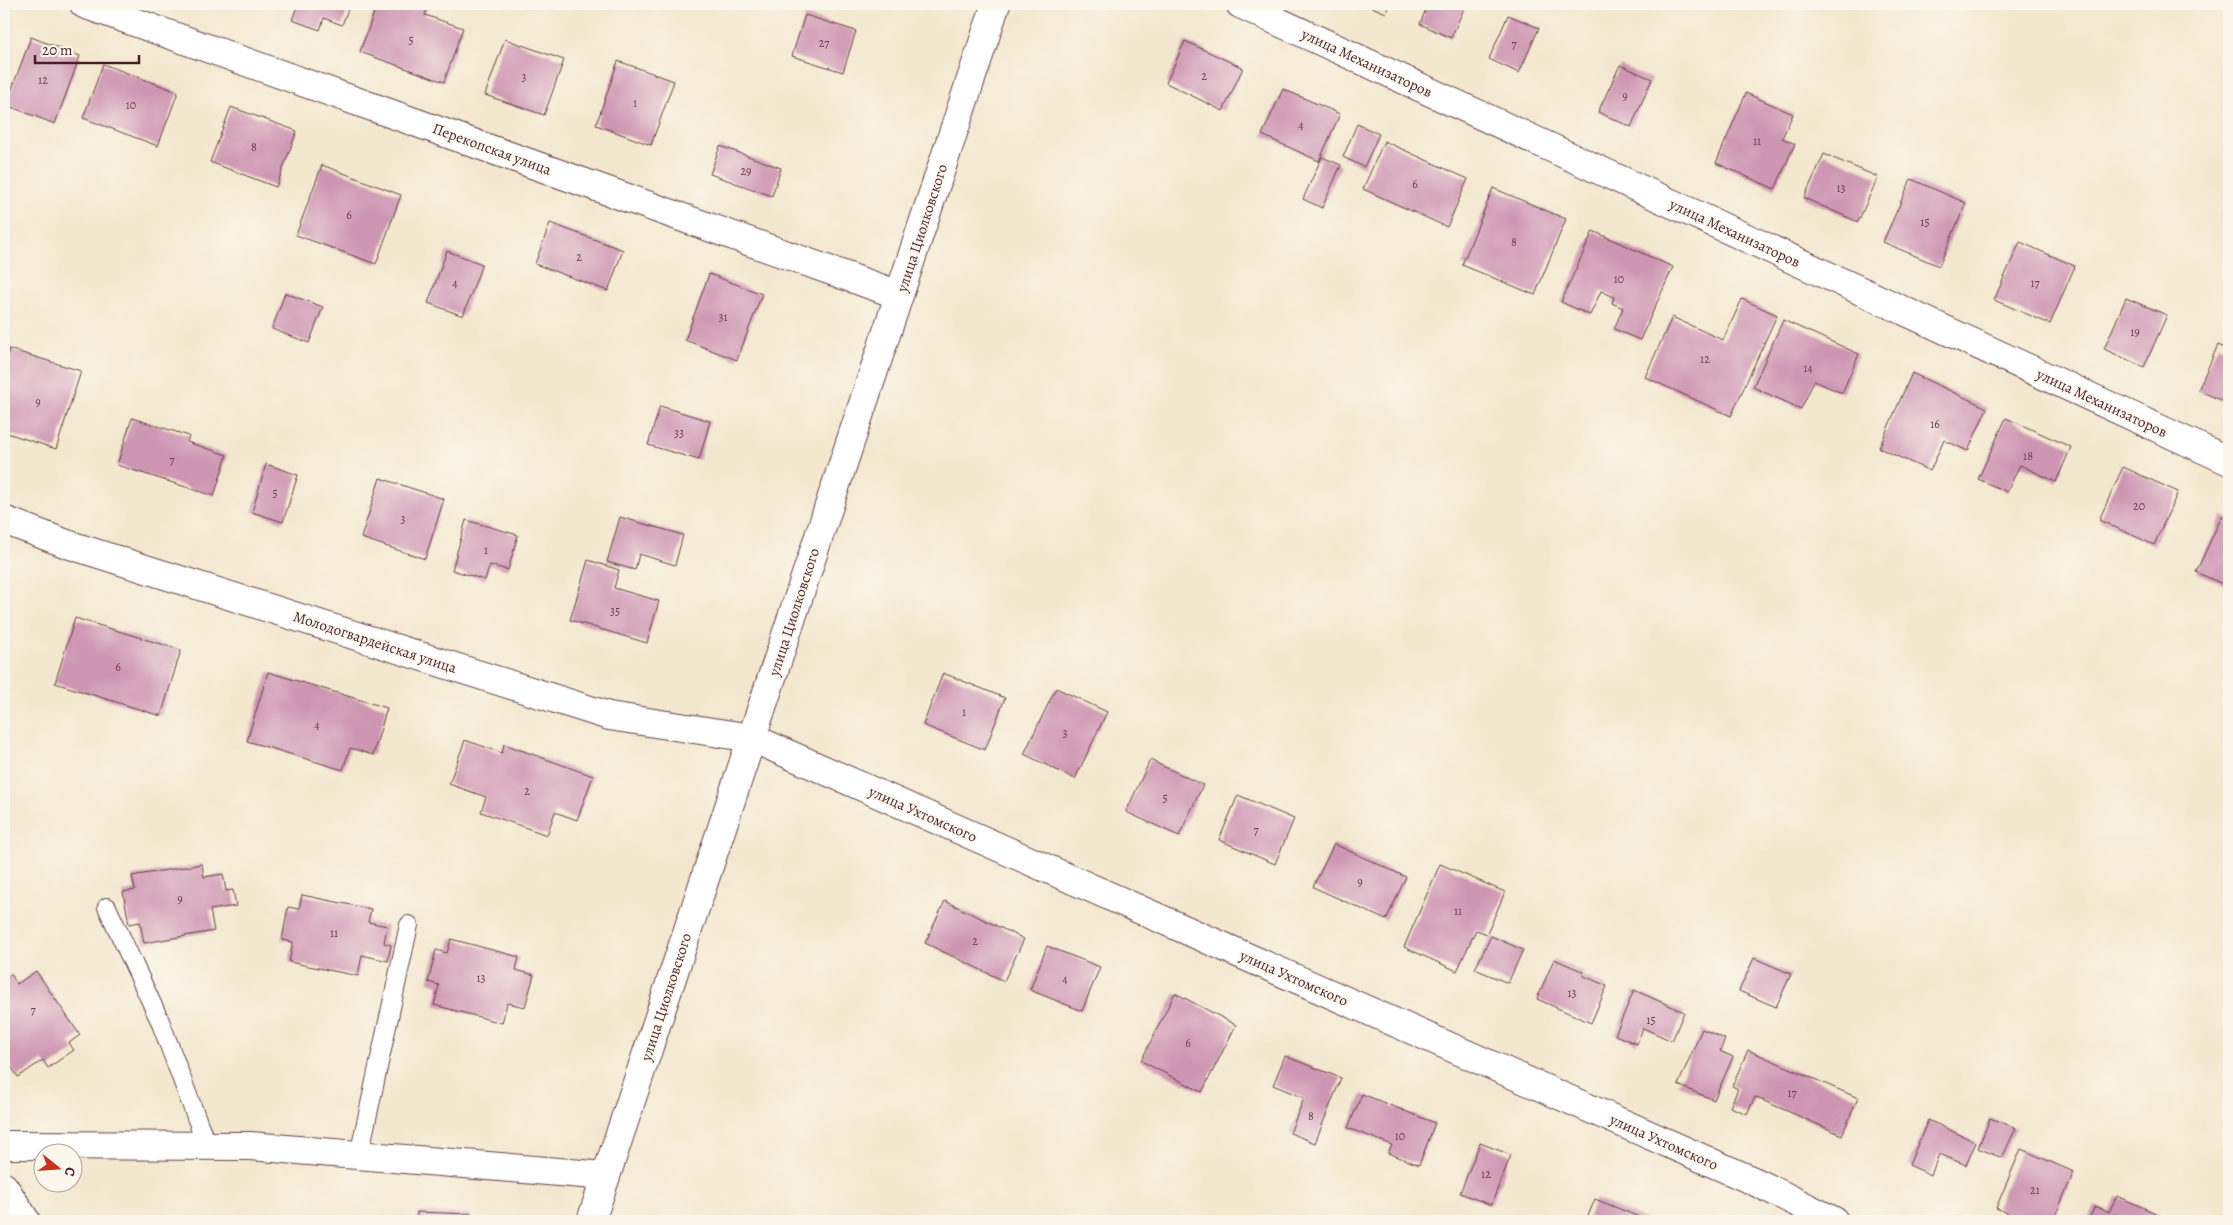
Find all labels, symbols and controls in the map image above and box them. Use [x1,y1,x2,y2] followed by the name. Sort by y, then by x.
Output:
[1298,24,1436,102] street label: улица Механизаторов
[35,32,139,64] scale bar
[408,32,414,48] house number: 5
[819,35,830,51] house number: 27
[1511,36,1517,52] house number: 7
[42,40,73,60] text: 20 m
[1201,68,1207,84] house number: 2
[522,69,527,85] house number: 3
[38,72,48,88] house number: 12
[1622,88,1628,104] house number: 9
[633,95,637,111] house number: 1
[126,97,136,113] house number: 10
[1298,117,1304,133] house number: 4
[430,118,554,180] street label: Перекопская улица
[1753,133,1761,149] house number: 11
[251,139,257,155] house number: 8
[892,161,952,295] street label: улица Циолковского
[740,163,752,179] house number: 29
[1412,176,1418,192] house number: 6
[1836,180,1846,196] house number: 13
[1666,194,1804,272] street label: улица Механизаторов
[346,207,352,223] house number: 6
[1920,214,1930,230] house number: 15
[1511,234,1517,250] house number: 8
[576,249,582,265] house number: 2
[1614,271,1624,287] house number: 10
[452,275,458,291] house number: 4
[2030,275,2041,291] house number: 17
[718,309,728,325] house number: 31
[2130,324,2140,340] house number: 19
[1700,351,1710,367] house number: 12
[1803,360,1813,376] house number: 14
[2033,364,2171,442] street label: улица Механизаторов
[35,394,41,410] house number: 9
[1930,416,1940,432] house number: 16
[674,425,684,441] house number: 33
[2023,448,2033,464] house number: 18
[169,452,175,468] house number: 7
[272,485,278,501] house number: 5
[2133,498,2145,514] house number: 20
[401,511,406,527] house number: 3
[484,542,488,558] house number: 1
[764,545,824,679] street label: улица Циолковского
[610,603,620,619] house number: 35
[291,606,459,678] street label: Молодогвардейская улица
[115,659,121,675] house number: 6
[962,704,966,720] house number: 1
[314,717,320,733] house number: 4
[1063,725,1068,741] house number: 3
[865,781,980,847] street label: улица Ухтомского
[524,783,530,799] house number: 2
[1162,790,1168,806] house number: 5
[1253,822,1259,838] house number: 7
[1357,874,1363,890] house number: 9
[177,891,183,907] house number: 9
[1454,903,1462,919] house number: 11
[330,925,338,941] house number: 11
[636,930,696,1064] street label: улица Циолковского
[972,933,978,949] house number: 2
[1236,945,1351,1011] street label: улица Ухтомского
[476,970,486,986] house number: 13
[1062,971,1068,987] house number: 4
[1567,985,1577,1001] house number: 13
[30,1002,36,1018] house number: 7
[1646,1012,1656,1028] house number: 15
[1185,1035,1191,1051] house number: 6
[1787,1085,1798,1101] house number: 17
[1308,1108,1314,1124] house number: 8
[1606,1109,1721,1175] street label: улица Ухтомского
[1395,1128,1405,1144] house number: 10
[32,1142,82,1192] north arrow
[59,1165,80,1179] text: С
[1481,1166,1491,1182] house number: 12
[2030,1182,2040,1198] house number: 21

